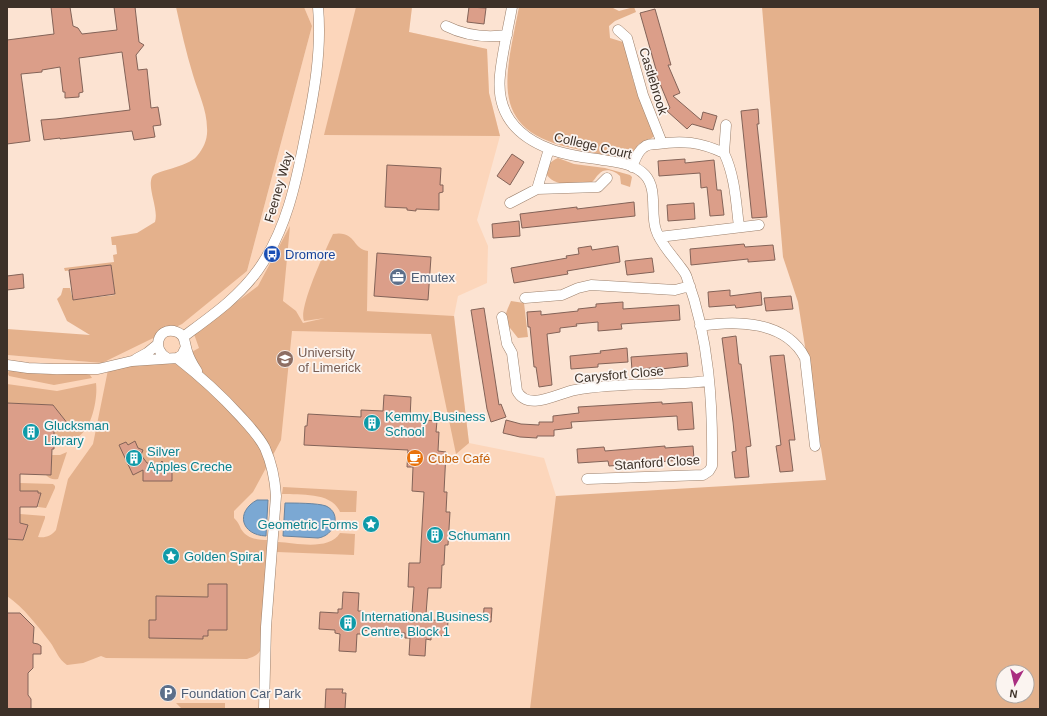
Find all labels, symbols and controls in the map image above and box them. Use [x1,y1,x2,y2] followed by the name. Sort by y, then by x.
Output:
[636,46,671,117] street label: Castlebrook
[552,129,634,162] street label: College Court
[261,150,296,224] street label: Feeney Way
[262,244,282,264] bus stop icon: Dromore
[285,247,336,262] place label: Dromore
[388,267,408,287] office icon: Emutex
[411,270,456,285] place label: Emutex
[298,345,361,375] place label: University of Limerick
[275,349,295,369] school or university icon: University of Limerick
[574,363,664,386] street label: Carysfort Close
[385,409,486,439] place label: Kemmy Business School
[362,413,382,433] building icon: Kemmy Business School
[44,418,109,448] place label: Glucksman Library
[21,422,41,442] building icon: Glucksman Library
[147,444,232,474] place label: Silver Apples Creche
[124,448,144,468] building icon: Silver Apples Creche
[405,448,425,468] cafe icon: Cube Café
[428,451,490,466] place label: Cube Café
[614,452,700,473] street label: Stanford Close
[361,514,381,534] place icon: Geometric Forms
[258,517,358,532] place label: Geometric Forms
[425,525,445,545] building icon: Schumann
[448,528,510,543] place label: Schumann
[161,546,181,566] place icon: Golden Spiral
[184,549,263,564] place label: Golden Spiral
[361,609,489,639] place label: International Business Centre, Block 1
[338,613,358,633] building icon: International Business Centre, Block 1
[995,664,1035,704] north arrow
[158,683,178,703] parking icon: Foundation Car Park
[181,686,301,701] place label: Foundation Car Park
[1009,687,1018,700] text: N

